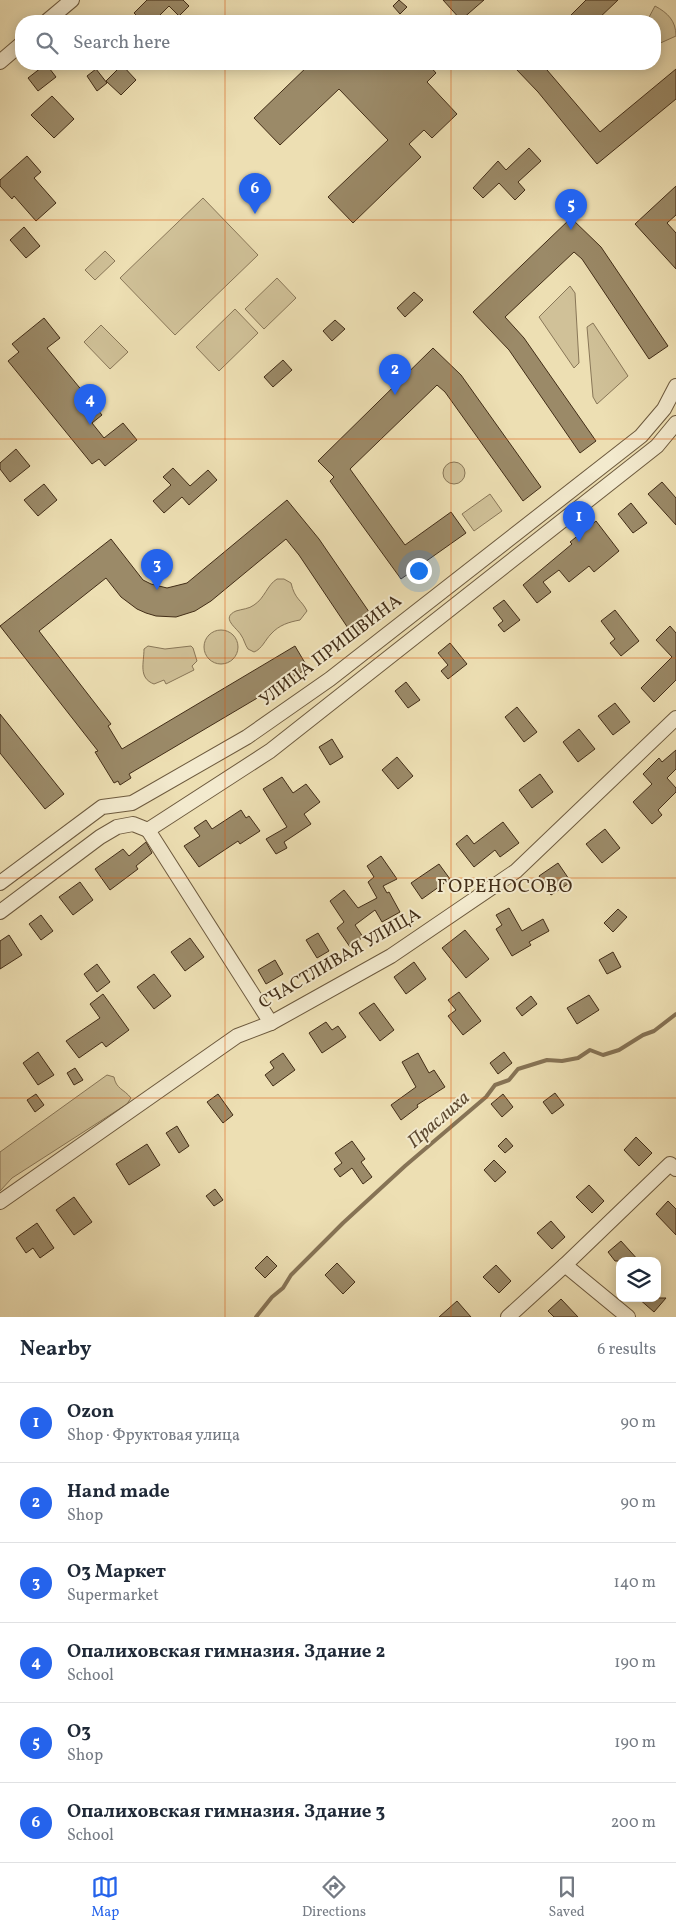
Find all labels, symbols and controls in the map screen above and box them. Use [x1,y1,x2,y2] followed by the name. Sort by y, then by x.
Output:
[15,15,661,70] search box
[33,29,61,57] icon: search
[73,30,170,56] text: Search here
[239,173,271,214] pin: 6
[555,189,587,230] pin: 5
[379,354,411,395] pin: 2
[74,384,106,425] pin: 4
[563,501,595,542] pin: 1
[141,549,173,590] pin: 3
[406,558,432,584] your location
[255,589,408,713] street label: УЛИЦА ПРИШВИНА
[437,874,573,900] district label: ГОРЕНОСОВО
[254,902,426,1016] street label: СЧАСТЛИВАЯ УЛИЦА
[402,1086,476,1154] water label: Праслиха
[616,1257,661,1302] map controls
[616,1257,661,1302] button: layers
[20,1335,91,1364] text: Nearby
[597,1339,656,1361] text: 6 results
[67,1399,114,1425] text: Ozon
[33,1412,39,1434] text: 1
[620,1412,656,1434] text: 90 m
[67,1425,240,1447] text: Shop · Фруктовая улица
[67,1479,170,1505] text: Hand made
[32,1492,40,1514] text: 2
[620,1492,656,1514] text: 90 m
[67,1505,103,1527] text: Shop
[67,1559,166,1585] text: О3 Маркет
[32,1572,40,1594] text: 3
[614,1572,656,1594] text: 140 m
[67,1585,159,1607] text: Supermarket
[67,1639,385,1665] text: Опалиховская гимназия. Здание 2
[31,1652,41,1674] text: 4
[614,1652,656,1674] text: 190 m
[67,1665,114,1687] text: School
[67,1719,91,1745] text: О3
[32,1732,40,1754] text: 5
[614,1732,656,1754] text: 190 m
[67,1745,103,1767] text: Shop
[67,1799,385,1825] text: Опалиховская гимназия. Здание 3
[32,1812,40,1834] text: 6
[611,1812,656,1834] text: 200 m
[67,1825,114,1847] text: School
[91,1873,119,1922] tab: Map
[302,1873,366,1922] tab: Directions
[549,1873,585,1922] tab: Saved

